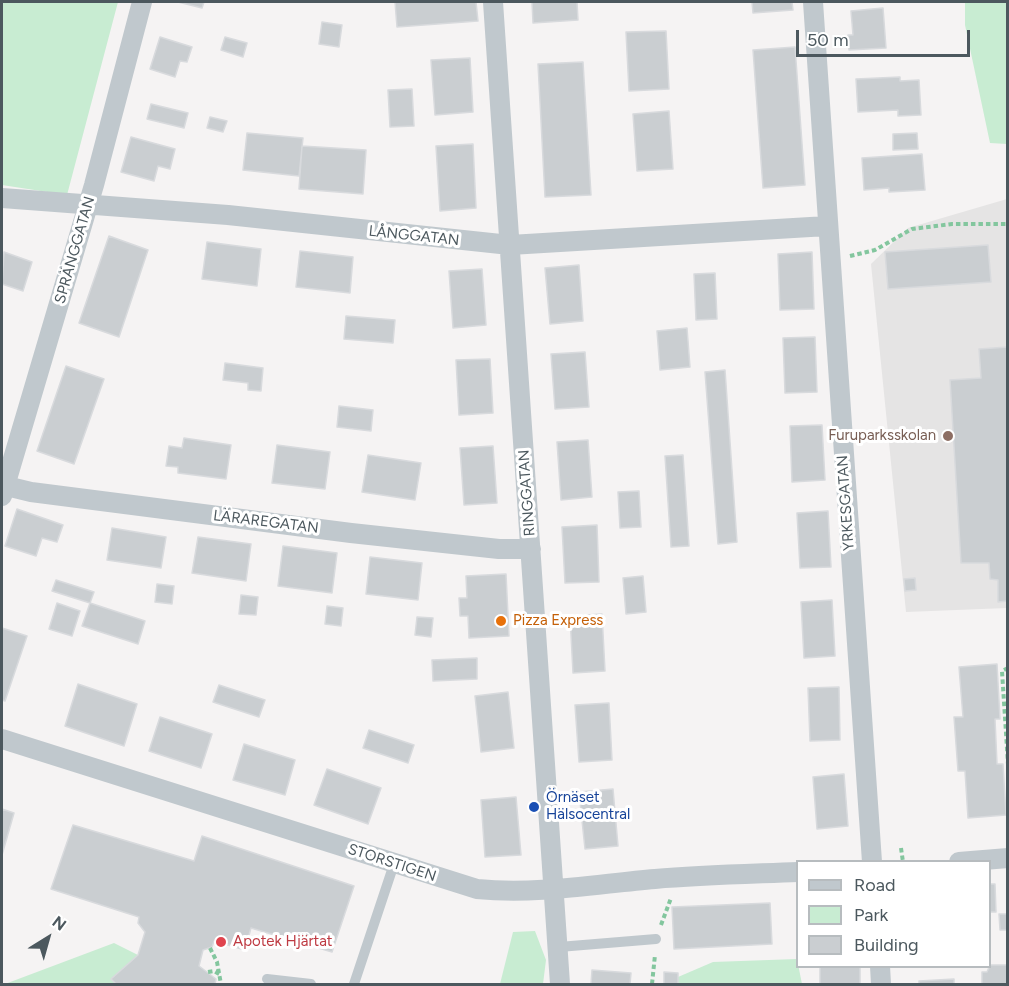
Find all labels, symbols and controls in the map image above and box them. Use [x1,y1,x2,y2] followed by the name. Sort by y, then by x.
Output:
[799,18,973,56] scale bar
[807,29,849,51] text: 50 m
[51,194,99,306] street label: SPRÄNGGATAN
[368,222,460,250] street label: LÅNGGATAN
[828,427,936,445] place label: Furuparksskolan
[941,429,955,443] marker: Furuparksskolan
[515,449,539,537] street label: RINGGATAN
[834,455,858,551] street label: YRKESGATAN
[212,507,320,537] street label: LÄRAREGATAN
[513,612,603,630] place label: Pizza Express
[494,614,508,628] marker: Pizza Express
[546,789,630,824] place label: Örnäset Hälsocentral
[527,800,541,814] marker: Örnäset Hälsocentral
[345,840,439,886] street label: STORSTIGEN
[796,860,991,968] legend
[854,874,895,896] text: Road
[854,904,888,926] text: Park
[18,908,78,968] north arrow
[48,912,70,935] text: N
[233,933,332,951] place label: Apotek Hjärtat
[854,934,919,956] text: Building
[214,935,228,949] marker: Apotek Hjärtat

